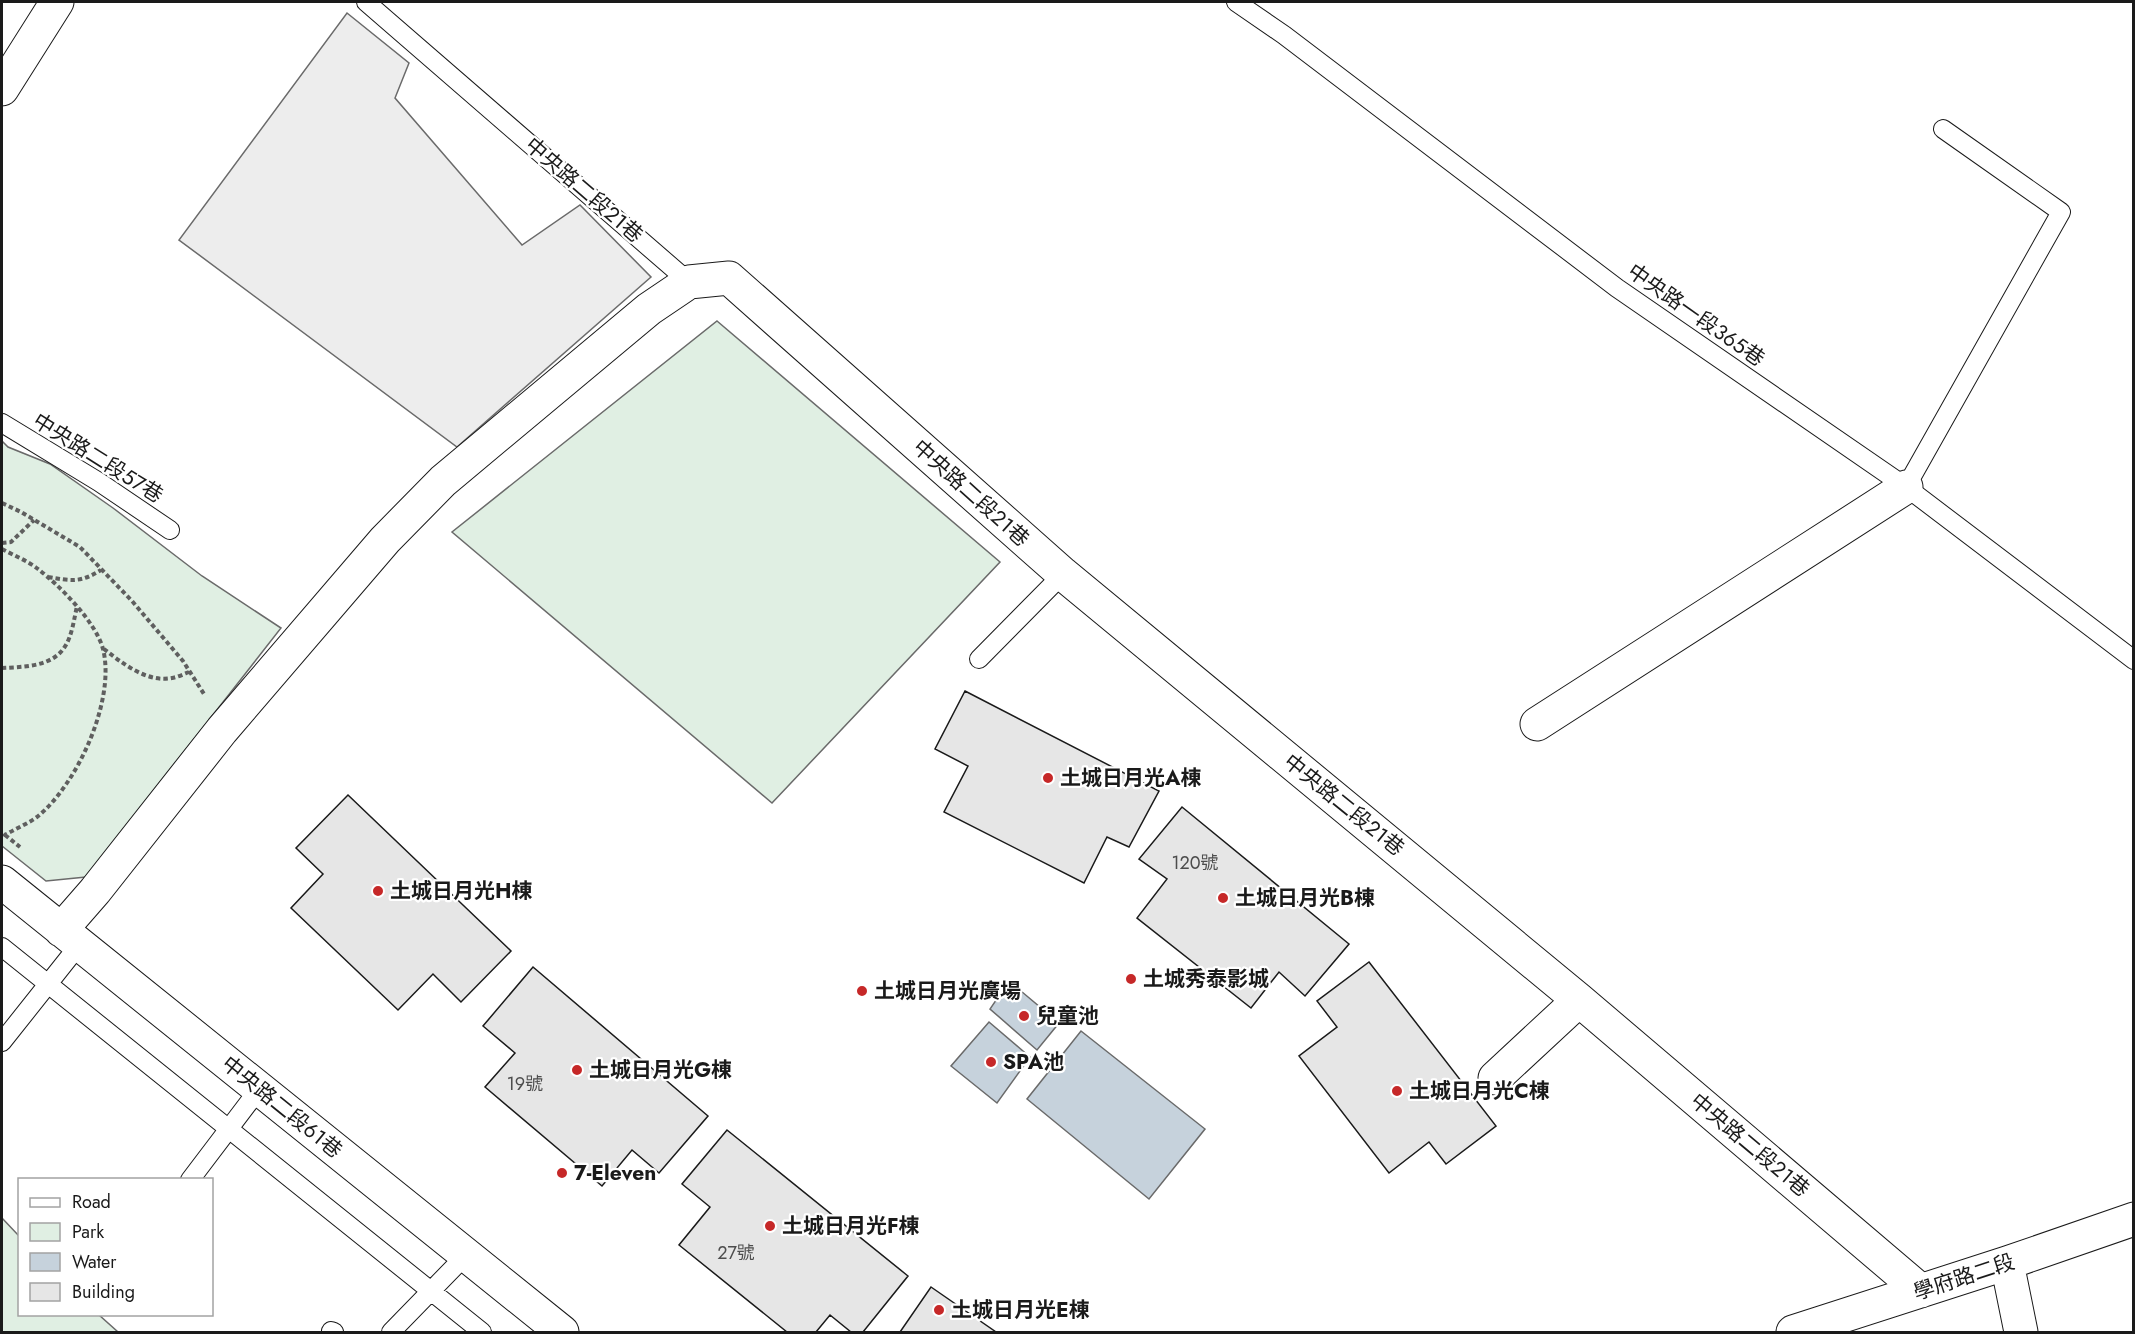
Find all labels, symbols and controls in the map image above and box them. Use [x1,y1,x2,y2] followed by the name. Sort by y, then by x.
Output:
[519,130,649,250] street label: 中央路二段21巷
[1621,256,1771,374] street label: 中央路一段365巷
[27,406,169,510] street label: 中央路二段57巷
[906,433,1036,553] street label: 中央路二段21巷
[1277,747,1411,863] street label: 中央路二段21巷
[1060,763,1201,793] place label: 土城日月光A棟
[1041,771,1055,785] marker: 土城日月光A棟
[1171,850,1219,876] house number: 120號
[390,876,533,906] place label: 土城日月光H棟
[1235,883,1375,913] place label: 土城日月光B棟
[371,884,385,898] marker: 土城日月光H棟
[1216,891,1230,905] marker: 土城日月光B棟
[1143,964,1269,994] place label: 土城秀泰影城
[1124,972,1138,986] marker: 土城秀泰影城
[874,976,1021,1006] place label: 土城日月光廣場
[855,984,869,998] marker: 土城日月光廣場
[1036,1001,1099,1031] place label: 兒童池
[1017,1009,1031,1023] marker: 兒童池
[1003,1047,1064,1077] place label: SPA池
[215,1049,349,1165] street label: 中央路二段61巷
[589,1055,732,1085] place label: 土城日月光G棟
[984,1055,998,1069] marker: SPA池
[570,1063,584,1077] marker: 土城日月光G棟
[507,1071,543,1097] house number: 19號
[1409,1076,1550,1106] place label: 土城日月光C棟
[1390,1084,1404,1098] marker: 土城日月光C棟
[1684,1086,1816,1204] street label: 中央路二段21巷
[574,1158,656,1188] place label: 7-Eleven
[555,1166,569,1180] marker: 7-Eleven
[18,1178,213,1316] legend
[72,1189,111,1215] text: Road
[782,1211,920,1241] place label: 土城日月光F棟
[72,1219,104,1245] text: Park
[763,1219,777,1233] marker: 土城日月光F棟
[717,1240,755,1266] house number: 27號
[1909,1247,2019,1307] street label: 學府路二段
[72,1249,117,1275] text: Water
[72,1279,135,1305] text: Building
[951,1295,1090,1325] place label: 土城日月光E棟
[932,1303,946,1317] marker: 土城日月光E棟

